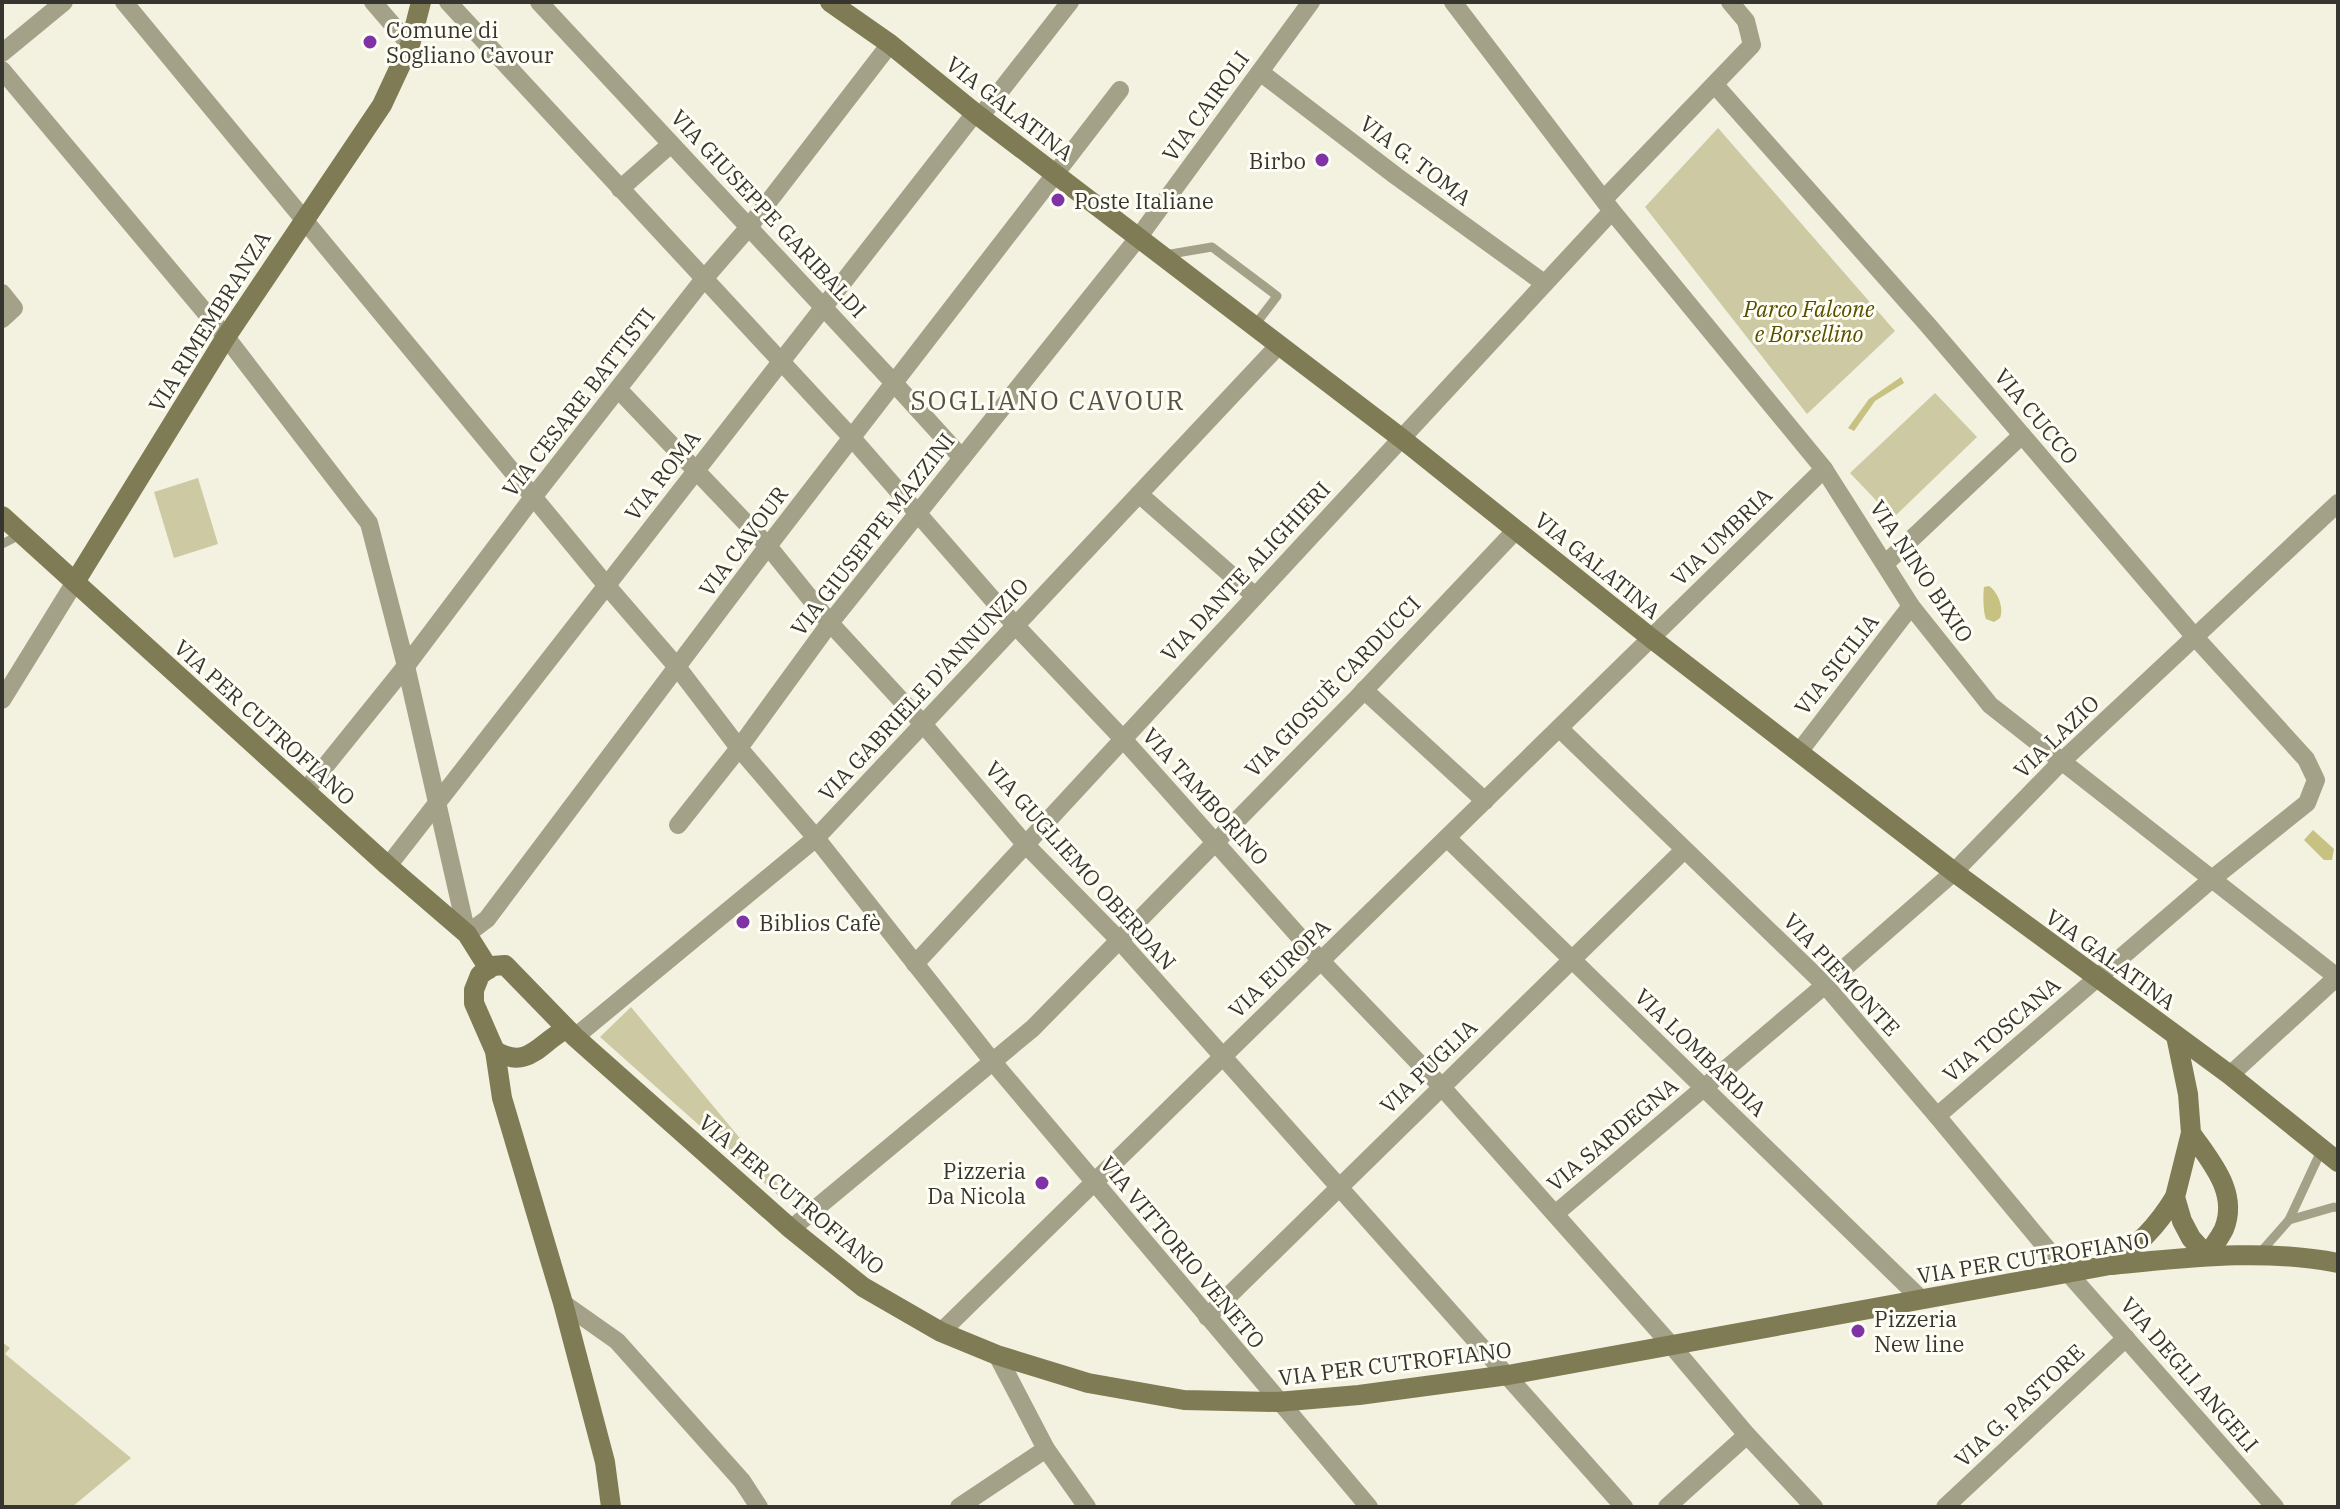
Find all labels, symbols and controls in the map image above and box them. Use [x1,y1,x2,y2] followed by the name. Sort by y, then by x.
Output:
[386,15,554,69] place label: Comune di Sogliano Cavour
[361,33,379,51] marker: Comune di Sogliano Cavour
[1155,45,1255,167] street label: VIA CAIROLI
[940,49,1080,167] street label: VIA GALATINA
[665,103,873,323] street label: VIA GIUSEPPE GARIBALDI
[1354,108,1478,212] street label: VIA G. TOMA
[1249,146,1306,175] place label: Birbo
[1313,151,1331,169] marker: Birbo
[1074,186,1214,215] place label: Poste Italiane
[1049,191,1067,209] marker: Poste Italiane
[142,225,276,417] street label: VIA RIMEMBRANZA
[1742,294,1875,348] park label: Parco Falcone e Borsellino
[495,302,661,502] street label: VIA CESARE BATTISTI
[1988,362,2086,470] street label: VIA CUCCO
[911,383,1185,417] district label: SOGLIANO CAVOUR
[618,424,706,526] street label: VIA ROMA
[784,426,960,642] street label: VIA GIUSEPPE MAZZINI
[1154,475,1336,667] street label: VIA DANTE ALIGHIERI
[692,480,794,602] street label: VIA CAVOUR
[1664,480,1778,592] street label: VIA UMBRIA
[1864,494,1980,648] street label: VIA NINO BIXIO
[1529,505,1667,625] street label: VIA GALATINA
[812,571,1034,807] street label: VIA GABRIELE D'ANNUNZIO
[1238,589,1426,783] street label: VIA GIOSUÈ CARDUCCI
[1787,608,1885,720] street label: VIA SICILIA
[168,633,362,811] street label: VIA PER CUTROFIANO
[2007,688,2105,784] street label: VIA LAZIO
[1136,721,1276,871] street label: VIA TAMBORINO
[979,754,1183,976] street label: VIA GUGLIEMO OBERDAN
[2040,902,2182,1016] street label: VIA GALATINA
[1777,906,1907,1042] street label: VIA PIEMONTE
[759,908,881,937] place label: Biblios Cafè
[1222,912,1336,1024] street label: VIA EUROPA
[734,913,752,931] marker: Biblios Cafè
[1936,970,2066,1088] street label: VIA TOSCANA
[1629,982,1773,1122] street label: VIA LOMBARDIA
[1373,1013,1483,1119] street label: VIA PUGLIA
[1540,1071,1684,1197] street label: VIA SARDEGNA
[693,1107,891,1281] street label: VIA PER CUTROFIANO
[1094,1150,1272,1354] street label: VIA VITTORIO VENETO
[927,1156,1026,1210] place label: Pizzeria Da Nicola
[1033,1174,1051,1192] marker: Pizzeria Da Nicola
[1915,1224,2151,1290] street label: VIA PER CUTROFIANO
[2115,1290,2265,1458] street label: VIA DEGLI ANGELI
[1874,1304,1964,1358] place label: Pizzeria New line
[1849,1322,1867,1340] marker: Pizzeria New line
[1277,1334,1513,1392] street label: VIA PER CUTROFIANO
[1948,1337,2090,1473] street label: VIA G. PASTORE

